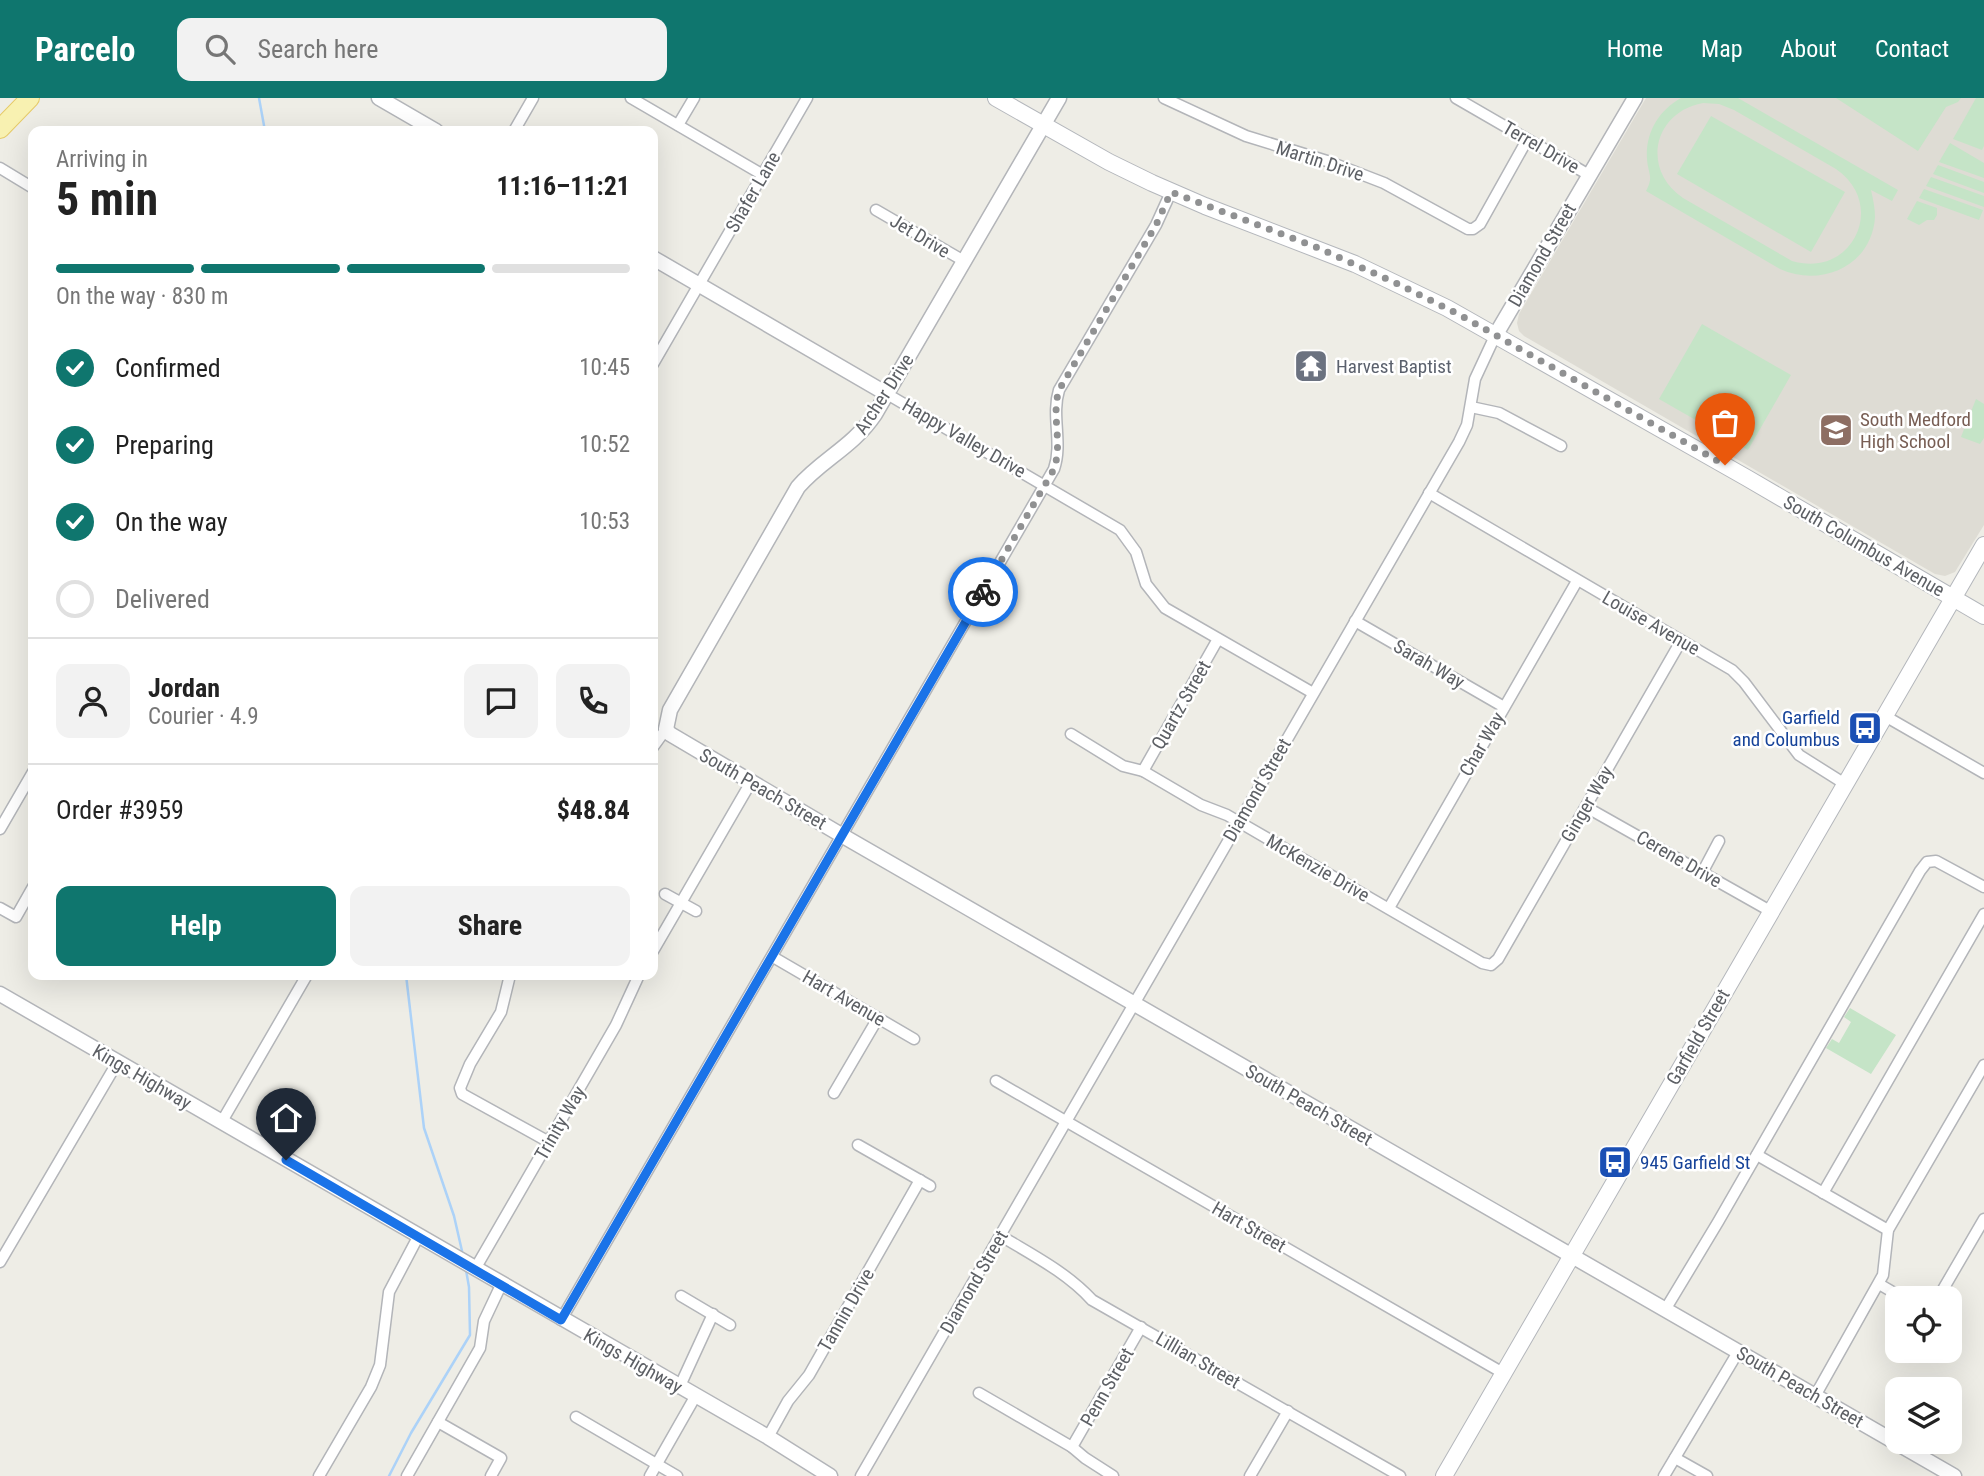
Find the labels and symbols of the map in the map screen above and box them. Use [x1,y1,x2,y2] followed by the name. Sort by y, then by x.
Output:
[1499,116,1584,178] street label: Terrel Drive
[1273,136,1367,186] street label: Martin Drive
[721,148,785,236] street label: Shafer Lane
[1503,199,1581,311] street label: Diamond Street
[886,209,954,263] street label: Jet Drive
[1292,347,1330,385] temple icon: Harvest Baptist
[849,349,919,439] street label: Archer Drive
[1336,355,1452,378] place label: Harvest Baptist
[898,393,1030,483] street label: Happy Valley Drive
[1695,393,1755,465] pin
[1860,408,1971,453] place label: South Medford High School
[1817,411,1855,449] school or university icon: South Medford High School
[1779,490,1949,602] street label: South Columbus Avenue
[948,557,1018,627] courier
[1598,586,1704,660] street label: Louise Avenue
[1389,635,1469,694] street label: Sarah Way
[1146,656,1216,754] street label: Quartz Street
[1733,706,1840,751] place label: Garfield and Columbus
[1454,708,1510,780] street label: Char Way
[1846,709,1884,747] bus stop icon: Garfield and Columbus
[1218,734,1296,846] street label: Diamond Street
[695,743,831,835] street label: South Peach Street
[1556,762,1618,846] street label: Ginger Way
[1632,825,1726,893] street label: Cerene Drive
[1262,829,1374,907] street label: McKenzie Drive
[798,965,890,1031] street label: Hart Avenue
[1661,985,1735,1089] street label: Garfield Street
[89,1039,196,1115] street label: Kings Highway
[1241,1059,1377,1151] street label: South Peach Street
[530,1082,590,1164] street label: Trinity Way
[256,1088,316,1160] pin
[1596,1143,1634,1181] bus stop icon: 945 Garfield St
[1640,1151,1750,1174] place label: 945 Garfield St
[1208,1197,1290,1257] street label: Hart Street
[935,1226,1013,1338] street label: Diamond Street
[813,1264,879,1356] street label: Tannin Drive
[580,1323,687,1399] street label: Kings Highway
[1152,1327,1244,1393] street label: Lillian Street
[1732,1341,1868,1433] street label: South Peach Street
[1075,1344,1139,1430] street label: Penn Street

